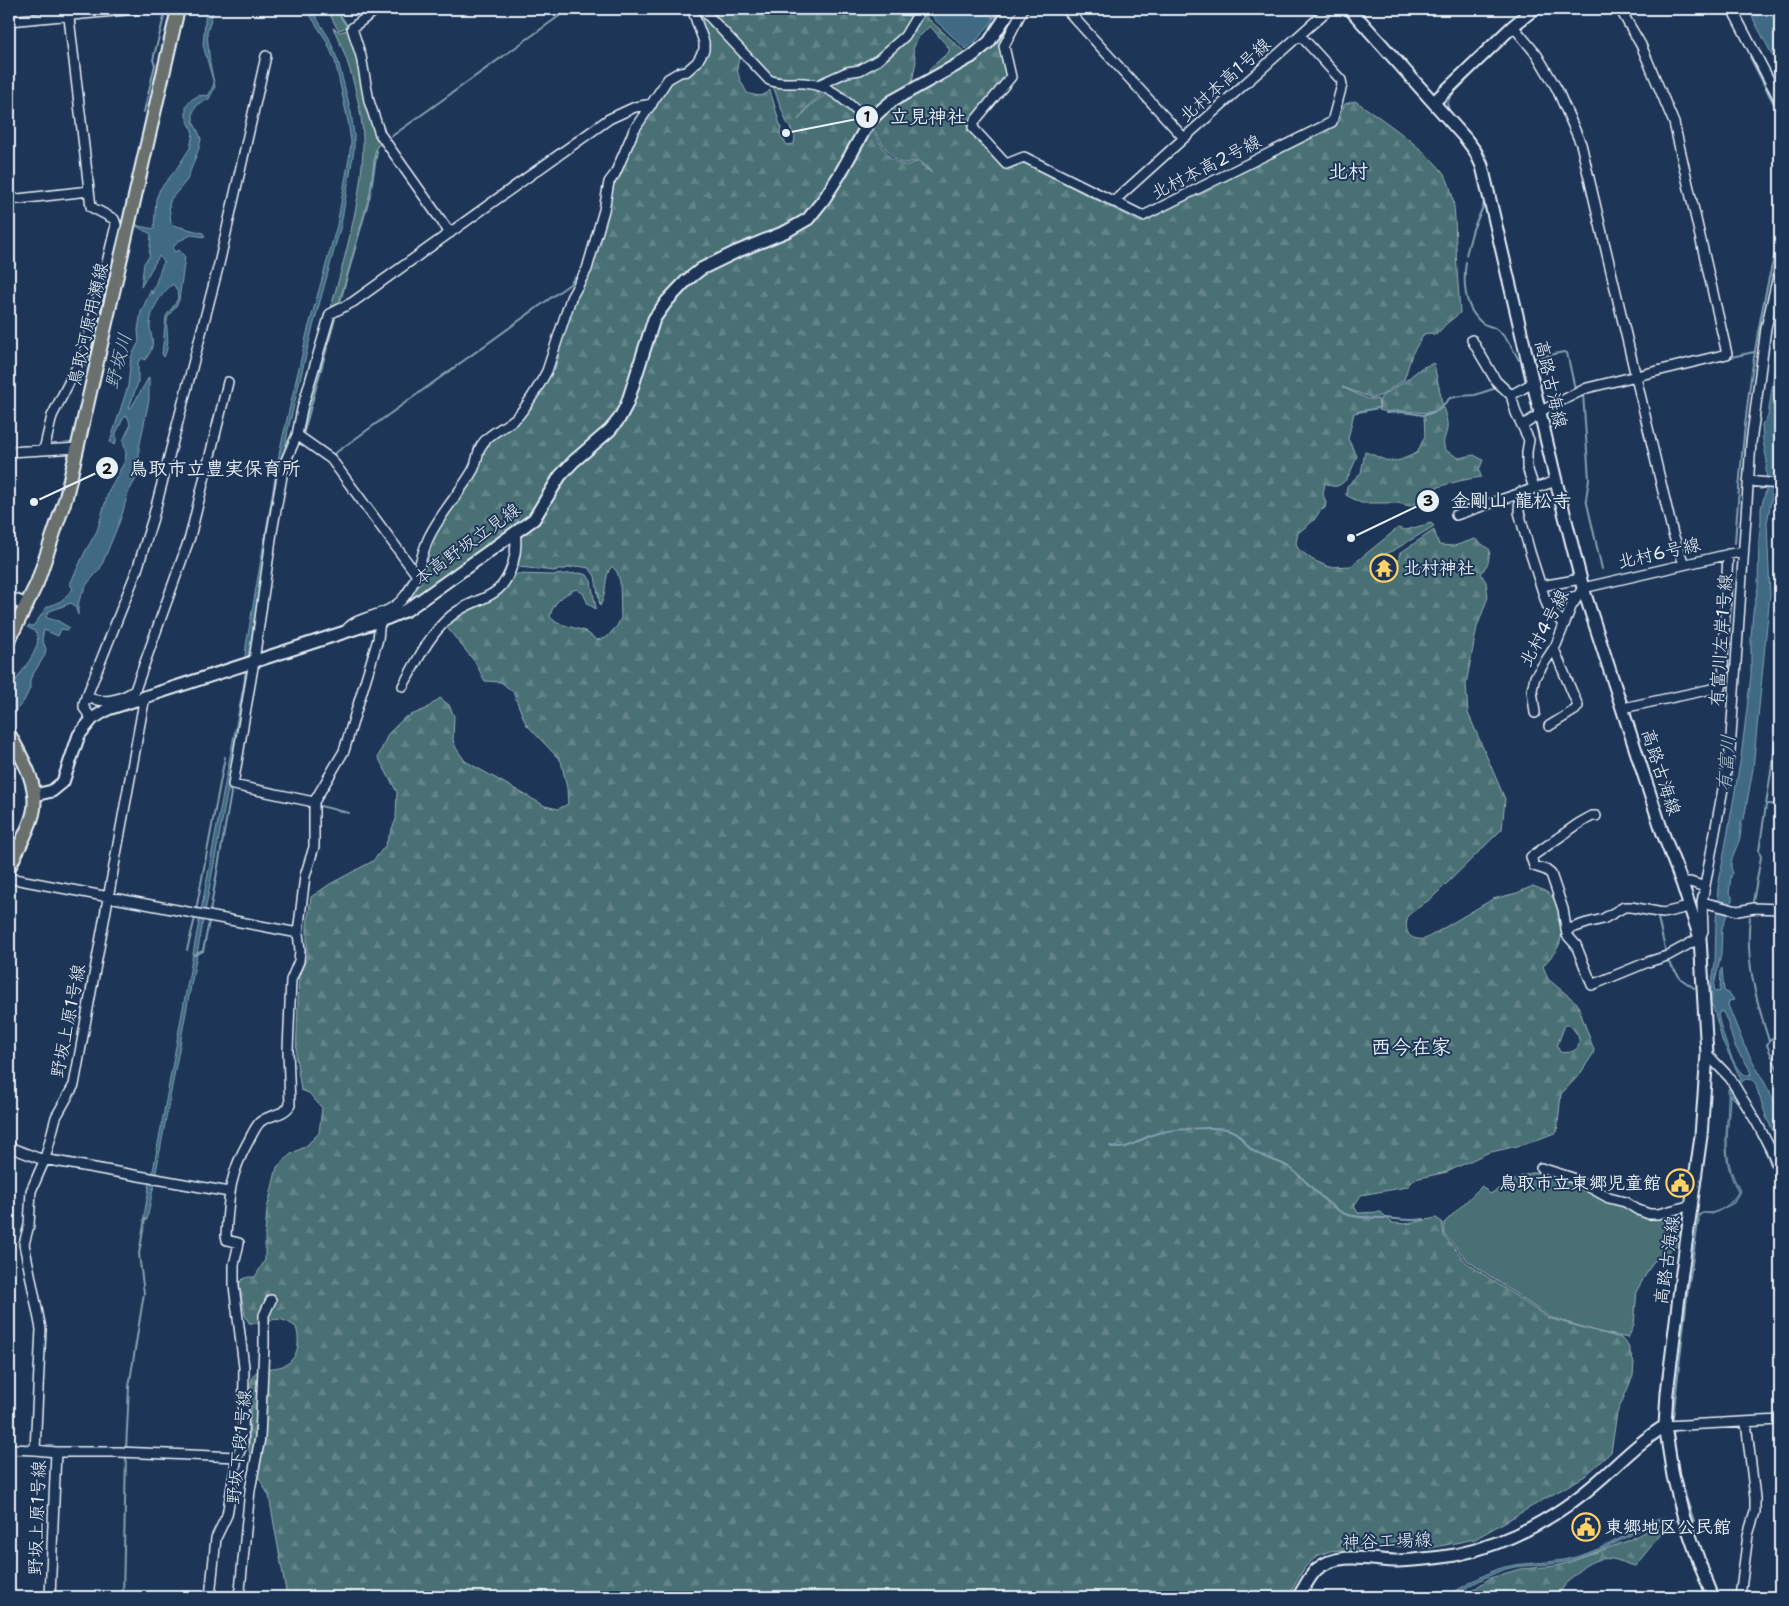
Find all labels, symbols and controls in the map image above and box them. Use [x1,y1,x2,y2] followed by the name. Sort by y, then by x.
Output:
[1174,32,1276,128] street label: 北村本高1号線
[855,100,976,134] callout: 立見神社
[890,104,966,129] text: 立見神社
[864,107,871,127] text: 1
[1147,129,1265,205] street label: 北村本高2号線
[1328,158,1368,184] district label: 北村
[62,260,114,388] street label: 鳥取河原用瀬線
[99,330,137,392] water label: 野坂川
[1529,337,1573,431] street label: 高路古海線
[95,451,311,485] callout: 鳥取市立豊実保育所
[129,456,301,481] text: 鳥取市立豊実保育所
[102,459,113,479] text: 2
[1416,484,1581,518] callout: 金剛山 龍松寺
[1451,488,1571,513] text: 金剛山 龍松寺
[1423,491,1433,511] text: 3
[409,497,525,591] street label: 本高野坂立見線
[1615,532,1703,574] street label: 北村6号線
[1369,553,1399,583] temple icon: 北村神社
[1403,556,1475,580] place label: 北村神社
[1704,573,1738,707] street label: 有富川左岸1号線
[1514,585,1574,671] street label: 北村4号線
[1636,725,1686,819] street label: 高路古海線
[1711,734,1741,792] water label: 有富川
[45,962,91,1080] street label: 野坂上原1号線
[1371,1034,1451,1060] district label: 西今在家
[1665,1168,1695,1198] public building icon: 鳥取市立東郷児童館
[1499,1171,1661,1195] place label: 鳥取市立東郷児童館
[1649,1214,1685,1306] street label: 高路古海線
[221,1388,257,1506] street label: 野坂下段1号線
[23,1460,51,1576] street label: 野坂上原1号線
[1571,1512,1601,1542] public building icon: 東郷地区公民館
[1605,1515,1731,1539] place label: 東郷地区公民館
[1342,1527,1432,1555] street label: 神谷工場線

